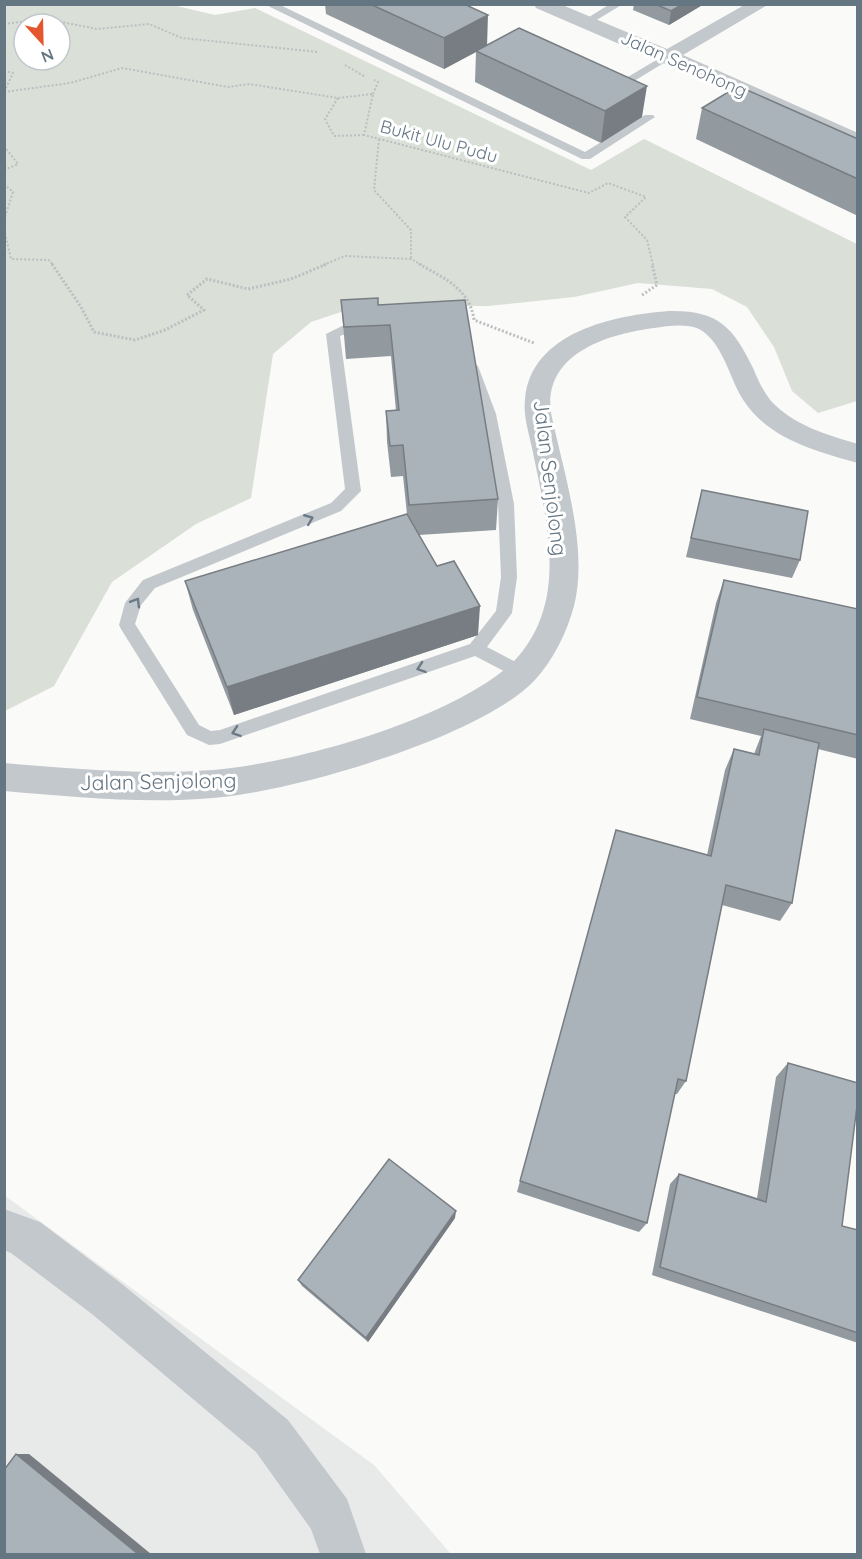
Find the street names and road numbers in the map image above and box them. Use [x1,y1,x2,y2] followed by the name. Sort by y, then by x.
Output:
[617,26,751,102] street label: Jalan Senohong
[378,114,500,168] street label: Bukit Ulu Pudu
[529,399,573,557] street label: Jalan Senjolong
[79,767,237,795] street label: Jalan Senjolong

